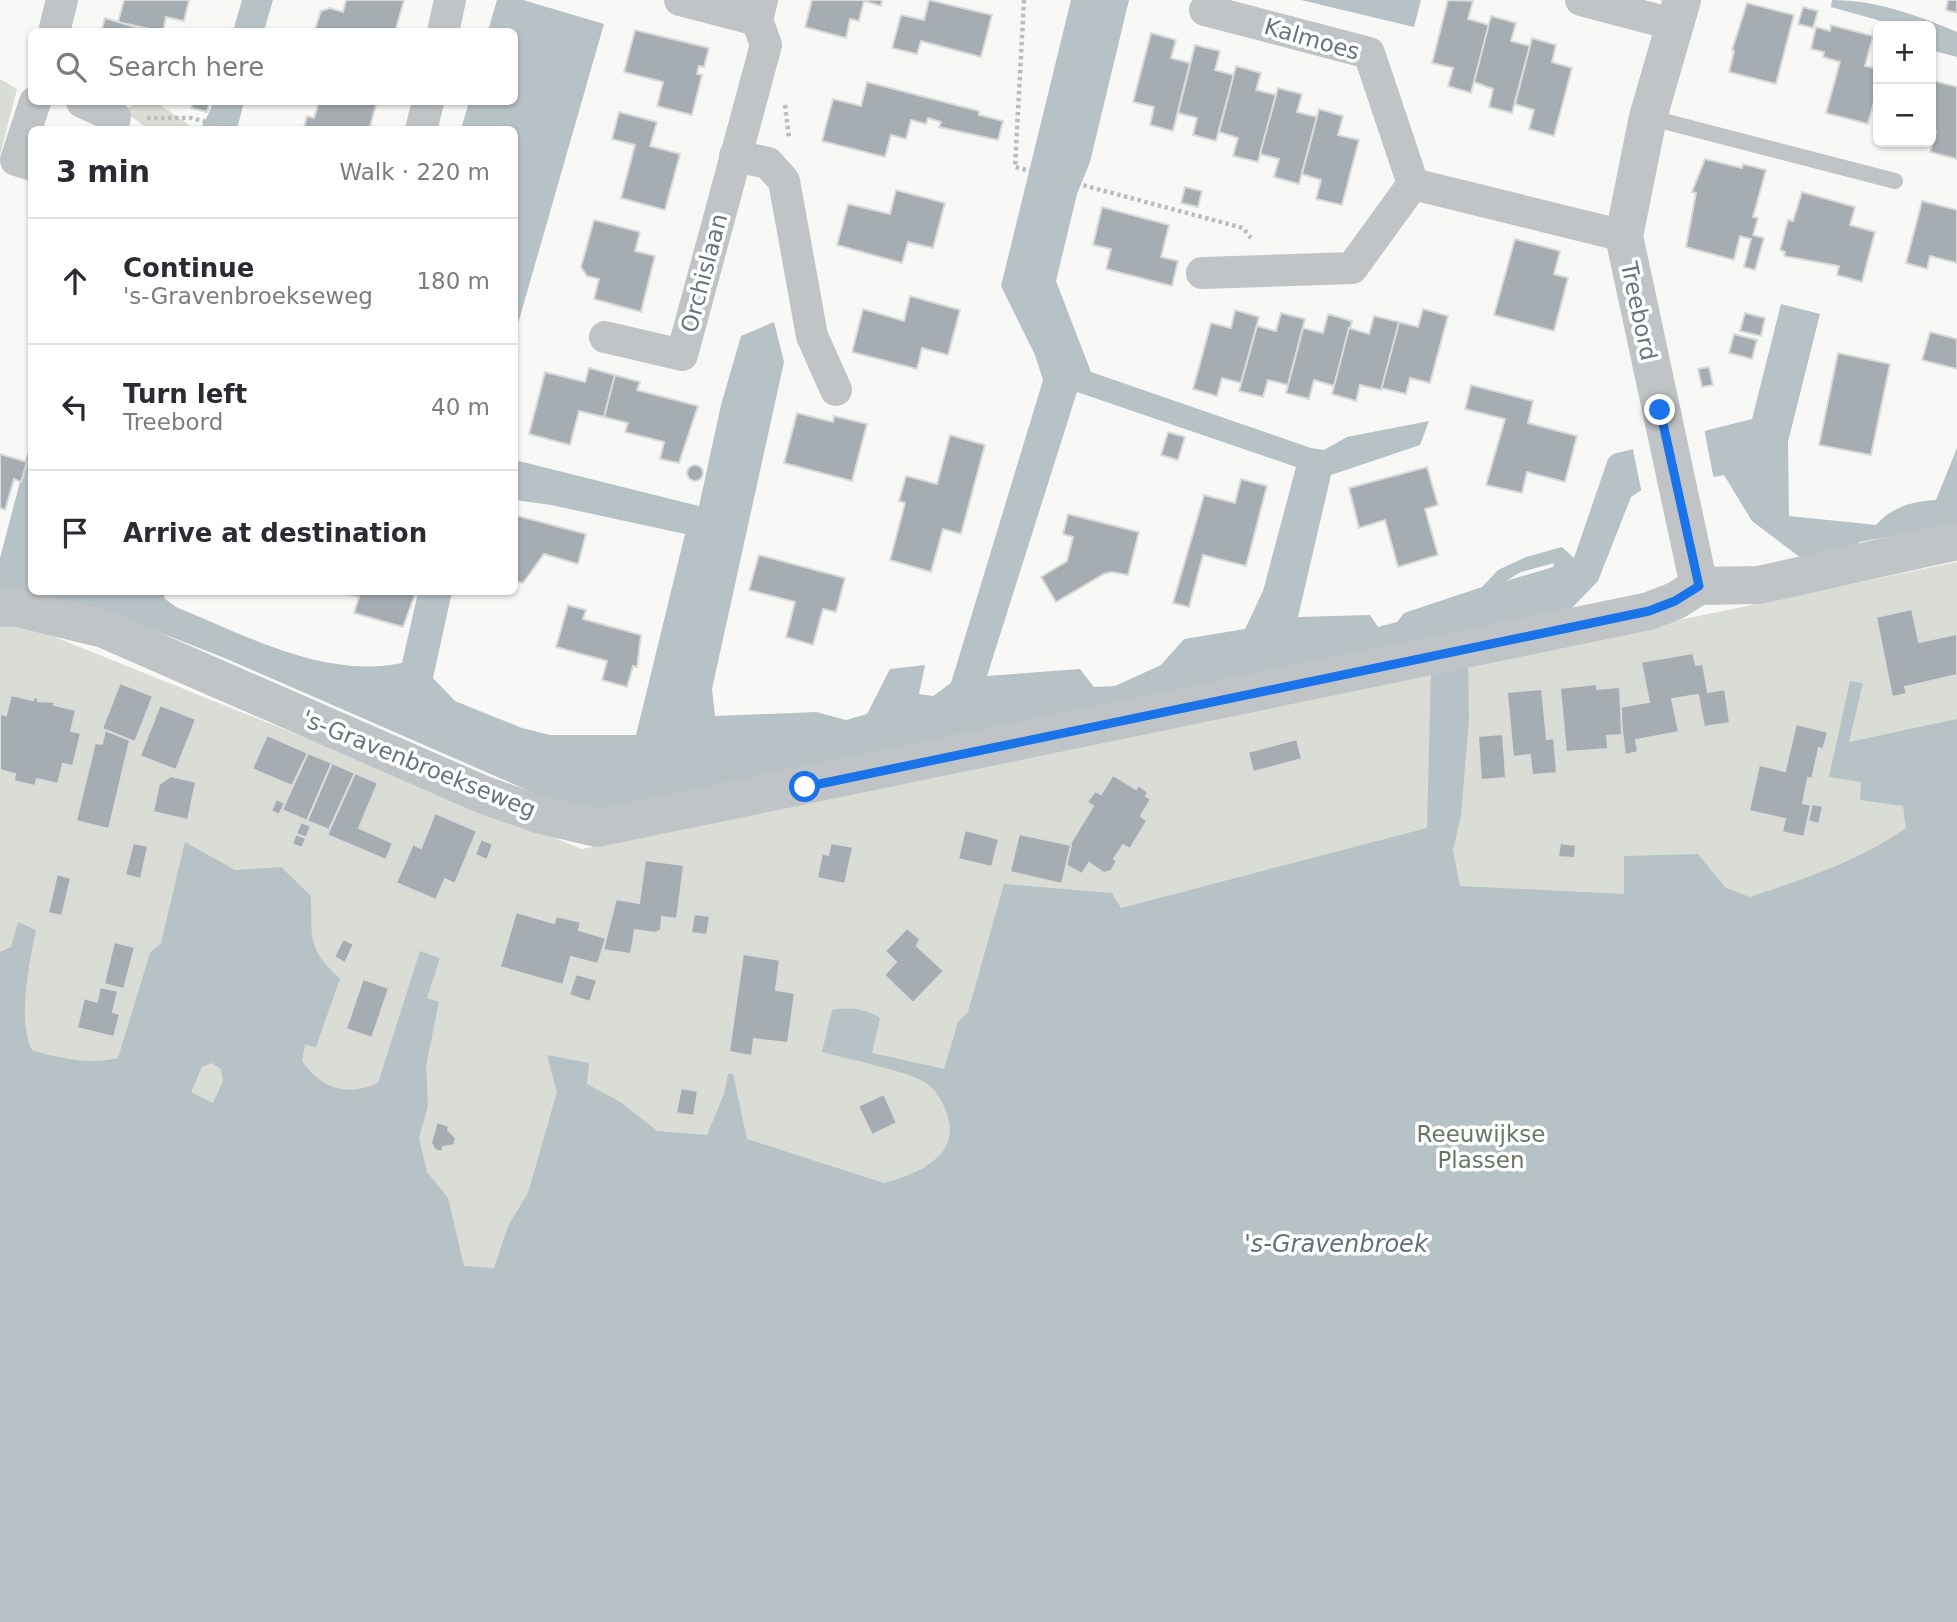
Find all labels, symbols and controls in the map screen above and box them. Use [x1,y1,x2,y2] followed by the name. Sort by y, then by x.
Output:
[1261,13,1363,65] street label: Kalmoes
[1873,21,1936,147] map controls
[1873,21,1936,84] button: +
[28,28,518,105] search box
[52,48,90,86] icon: search
[108,52,264,82] text: Search here
[1873,84,1936,147] button: −
[56,154,150,189] text: 3 min
[339,159,490,185] text: Walk · 220 m
[676,211,732,335] street label: Orchislaan
[123,253,254,283] text: Continue
[1616,258,1662,363] street label: Treebord
[56,262,94,300] icon: ahead
[416,268,490,294] text: 180 m
[123,283,373,309] text: 's-Gravenbroekseweg
[123,379,247,409] text: Turn left
[56,388,94,426] icon: left
[431,394,490,420] text: 40 m
[1644,394,1675,425] route end
[123,409,223,435] text: Treebord
[56,514,94,552] icon: arrive
[123,518,427,548] text: Arrive at destination
[298,705,540,823] street label: 's-Gravenbroekseweg
[789,771,820,802] route start
[1417,1121,1545,1173] park label: Reeuwijkse Plassen
[1244,1230,1429,1258] water label: 's-Gravenbroek

